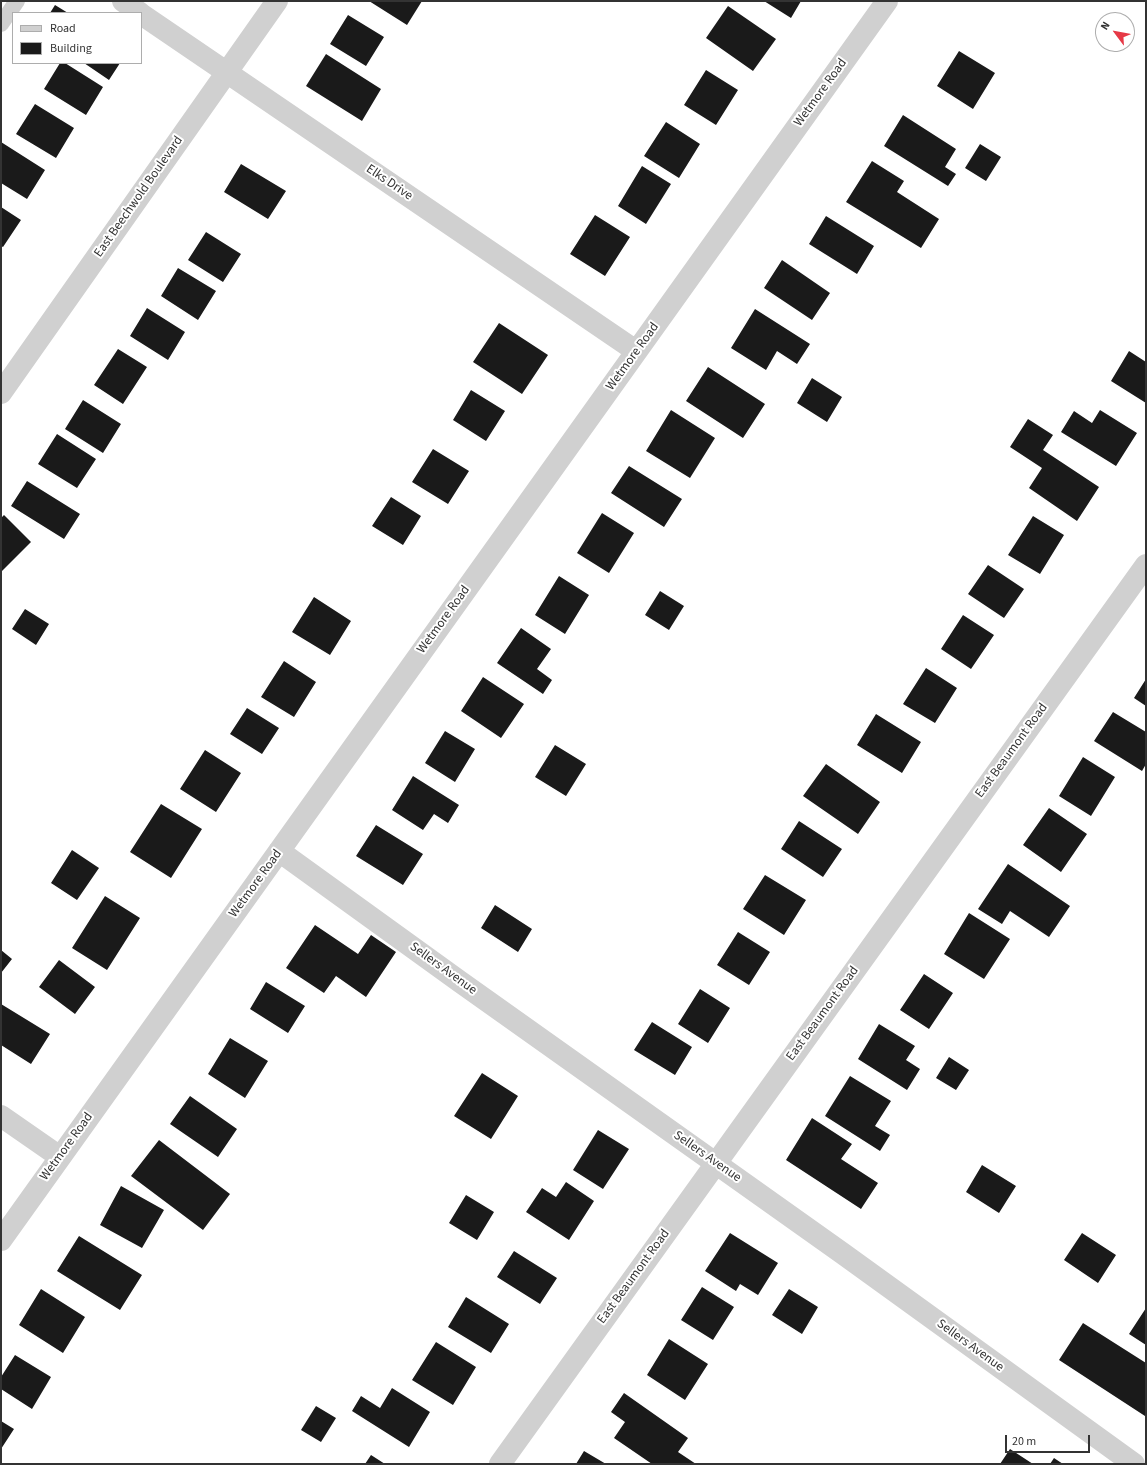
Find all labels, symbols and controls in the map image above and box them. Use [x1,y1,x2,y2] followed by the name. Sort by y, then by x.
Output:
[12,12,142,64] legend
[1095,12,1135,52] north arrow
[1097,19,1114,33] text: N
[50,20,76,37] text: Road
[50,40,92,57] text: Building
[791,56,851,130] street label: Wetmore Road
[91,133,187,261] street label: East Beechwold Boulevard
[363,162,415,204] street label: Elks Drive
[603,320,663,394] street label: Wetmore Road
[414,583,474,657] street label: Wetmore Road
[972,701,1052,801] street label: East Beaumont Road
[226,847,286,921] street label: Wetmore Road
[406,939,480,999] street label: Sellers Avenue
[783,964,863,1064] street label: East Beaumont Road
[37,1110,97,1184] street label: Wetmore Road
[670,1128,744,1186] street label: Sellers Avenue
[594,1227,674,1327] street label: East Beaumont Road
[933,1316,1007,1376] street label: Sellers Avenue
[1007,1427,1092,1453] scale bar
[1012,1433,1036,1450] text: 20 m

